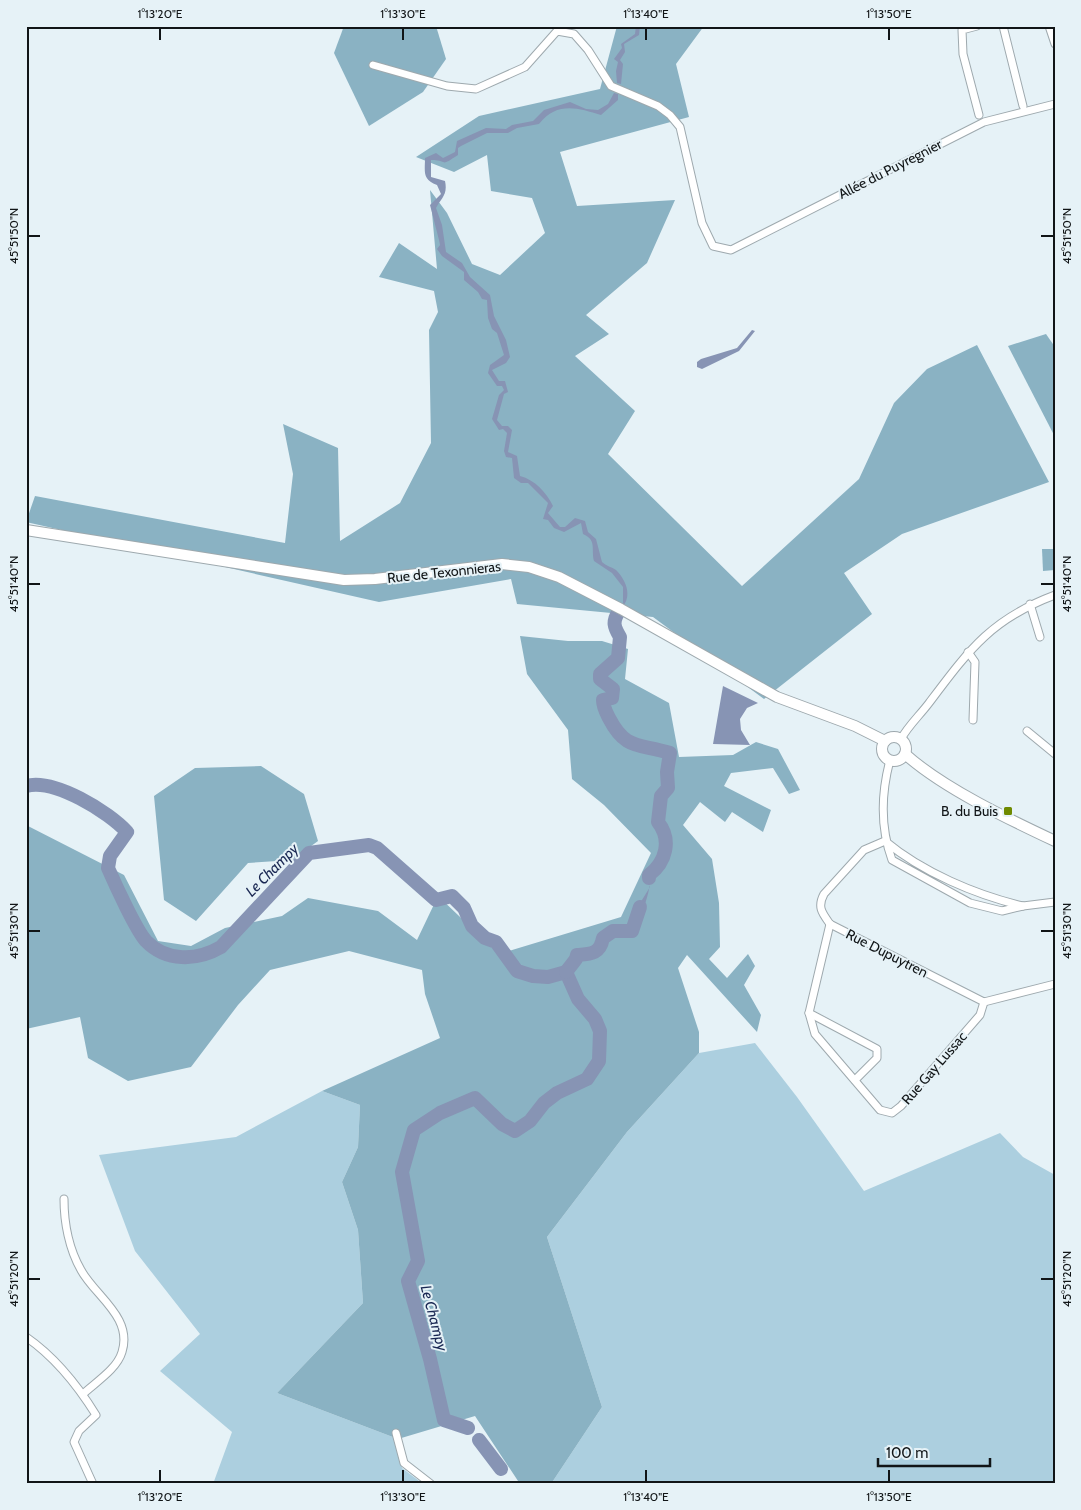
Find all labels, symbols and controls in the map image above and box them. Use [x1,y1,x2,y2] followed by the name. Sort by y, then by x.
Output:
[137,6,183,21] text: 1°13'20"E
[380,6,426,21] text: 1°13'30"E
[623,6,669,21] text: 1°13'40"E
[866,6,912,21] text: 1°13'50"E
[835,135,945,203] street label: Allée du Puyregnier
[6,208,21,264] text: 45°51'50"N
[1059,208,1074,264] text: 45°51'50"N
[6,556,21,612] text: 45°51'40"N
[1059,556,1074,612] text: 45°51'40"N
[386,557,502,587] street label: Rue de Texonnieras
[941,802,998,820] place label: B. du Buis
[1002,805,1014,817] marker: B. du Buis
[242,839,303,900] water label: Le Champy
[6,903,21,959] text: 45°51'30"N
[1059,903,1074,959] text: 45°51'30"N
[843,925,931,981] street label: Rue Dupuytren
[897,1028,971,1108] street label: Rue Gay Lussac
[6,1251,21,1307] text: 45°51'20"N
[1059,1251,1074,1307] text: 45°51'20"N
[417,1283,452,1354] water label: Le Champy
[878,1435,991,1467] scale bar
[886,1444,928,1462] text: 100 m
[137,1489,183,1504] text: 1°13'20"E
[380,1489,426,1504] text: 1°13'30"E
[623,1489,669,1504] text: 1°13'40"E
[866,1489,912,1504] text: 1°13'50"E

